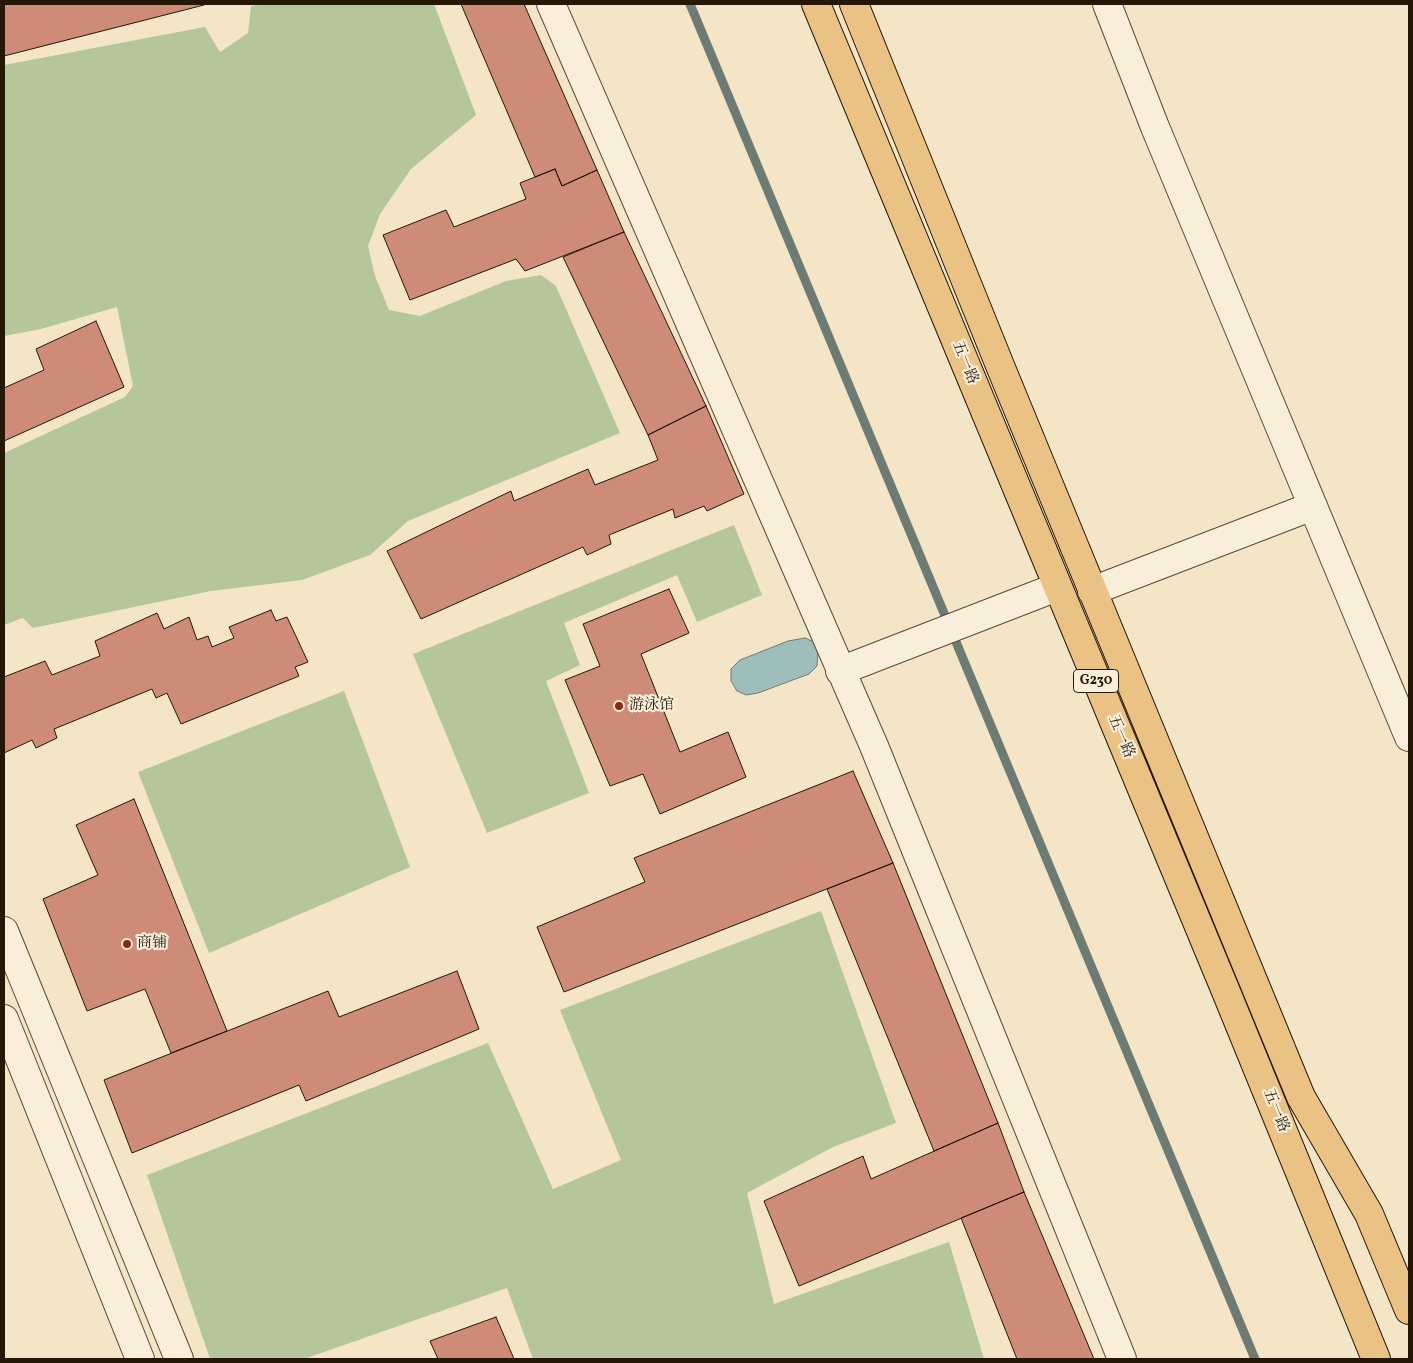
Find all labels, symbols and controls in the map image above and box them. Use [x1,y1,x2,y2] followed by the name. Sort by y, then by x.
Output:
[947,339,981,387] street label: 五一路
[1074,669,1118,692] road number: G230
[629,697,674,715] place label: 游泳馆
[613,700,625,712] marker: 游泳馆
[1103,713,1137,761] street label: 五一路
[137,935,167,953] place label: 商铺
[121,938,133,950] marker: 商铺
[1258,1087,1292,1135] street label: 五一路

